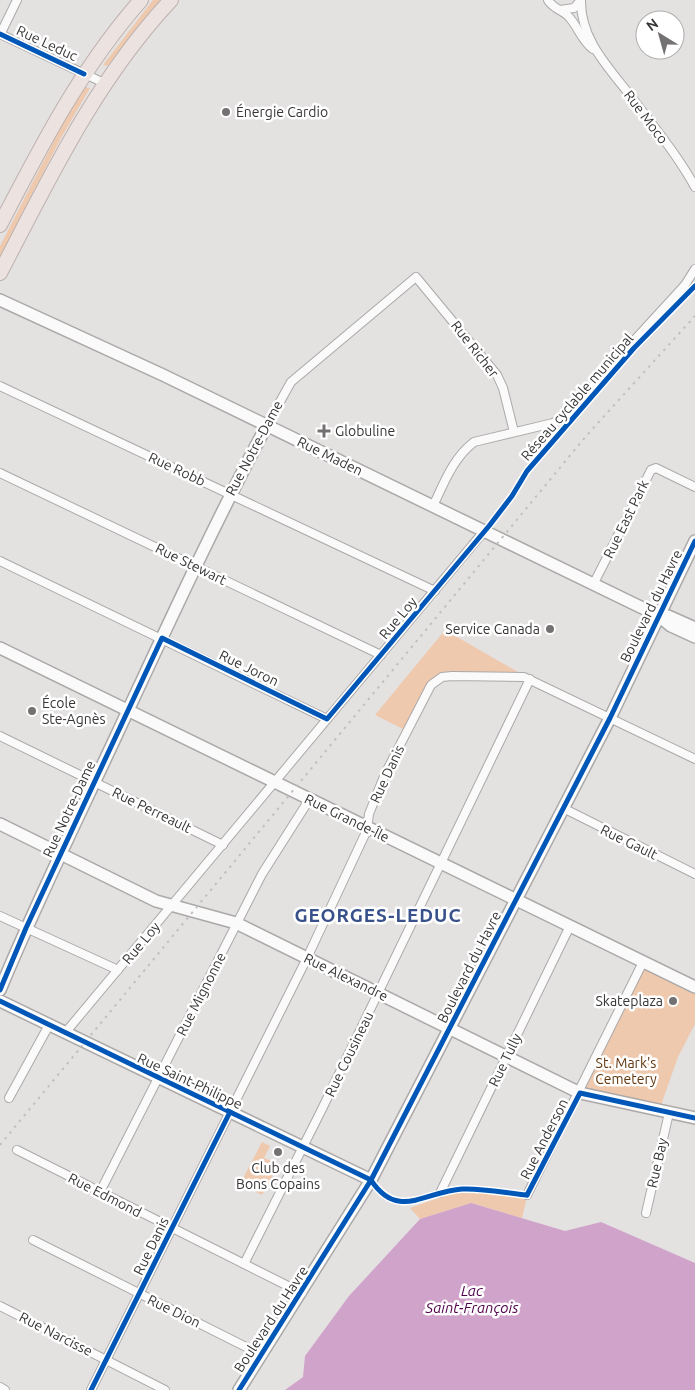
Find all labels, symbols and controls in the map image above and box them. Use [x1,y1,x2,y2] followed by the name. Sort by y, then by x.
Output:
[635,10,685,60] north arrow
[643,15,661,34] text: N
[14,22,80,64] street label: Rue Leduc
[621,87,671,147] street label: Rue Moco
[236,103,328,120] place label: Énergie Cardio
[220,106,232,118] marker: Énergie Cardio
[448,318,502,381] street label: Rue Richer
[518,330,637,464] street label: Réseau cyclable municipal
[222,398,286,498] street label: Rue Notre-Dame
[335,423,395,439] place label: Globuline
[317,424,331,438] marker: Globuline
[295,433,365,479] street label: Rue Maden
[146,449,208,489] street label: Rue Robb
[600,477,652,561] street label: Rue East Park
[153,540,230,588] street label: Rue Stewart
[617,547,685,665] street label: Boulevard du Havre
[376,594,420,642] street label: Rue Loy
[445,621,540,637] place label: Service Canada
[544,623,556,635] marker: Service Canada
[217,647,281,689] street label: Rue Joron
[42,694,106,727] place label: École Ste-Agnès
[26,705,38,717] marker: École Ste-Agnès
[367,742,407,806] street label: Rue Danis
[39,758,99,860] street label: Rue Notre-Dame
[110,784,195,836] street label: Rue Perreault
[302,790,392,845] street label: Rue Grande-Île
[598,821,660,863] street label: Rue Gault
[294,904,462,926] district label: GEORGES-LEDUC
[434,908,504,1026] street label: Boulevard du Havre
[119,919,163,967] street label: Rue Loy
[173,950,229,1038] street label: Rue Mignonne
[301,950,391,1004] street label: Rue Alexandre
[596,993,663,1009] place label: Skateplaza
[667,995,679,1007] marker: Skateplaza
[321,1009,377,1099] street label: Rue Cousineau
[485,1031,525,1089] street label: Rue Tully
[135,1050,245,1112] street label: Rue Saint-Philippe
[595,1055,657,1087] park label: St. Mark's Cemetery
[517,1096,571,1182] street label: Rue Anderson
[644,1136,671,1189] street label: Rue Bay
[272,1146,284,1158] marker: Club des Bons Copains
[236,1160,320,1192] place label: Club des Bons Copains
[66,1170,144,1220] street label: Rue Edmond
[130,1215,172,1277] street label: Rue Danis
[231,1263,311,1375] street label: Boulevard du Havre
[425,1282,519,1316] water label: Lac Saint-François
[145,1291,203,1331] street label: Rue Dion
[17,1309,95,1359] street label: Rue Narcisse

